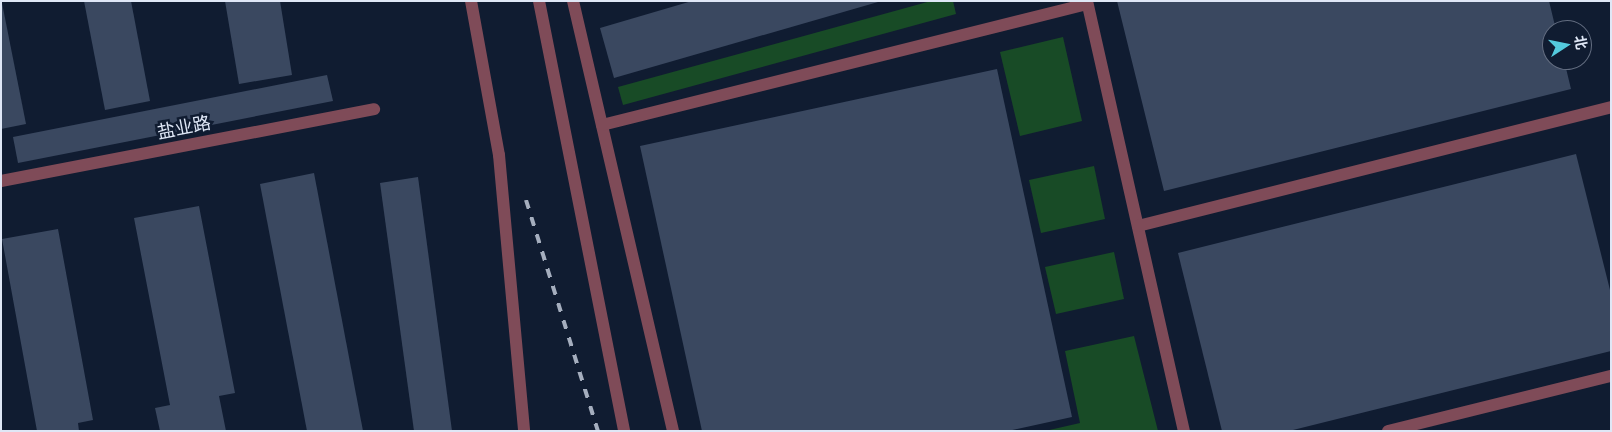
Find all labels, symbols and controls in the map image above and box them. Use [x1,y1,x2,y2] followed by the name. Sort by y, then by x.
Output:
[1542,20,1592,70] north arrow
[1570,34,1592,51] text: 北
[155,112,213,144] street label: 盐业路

